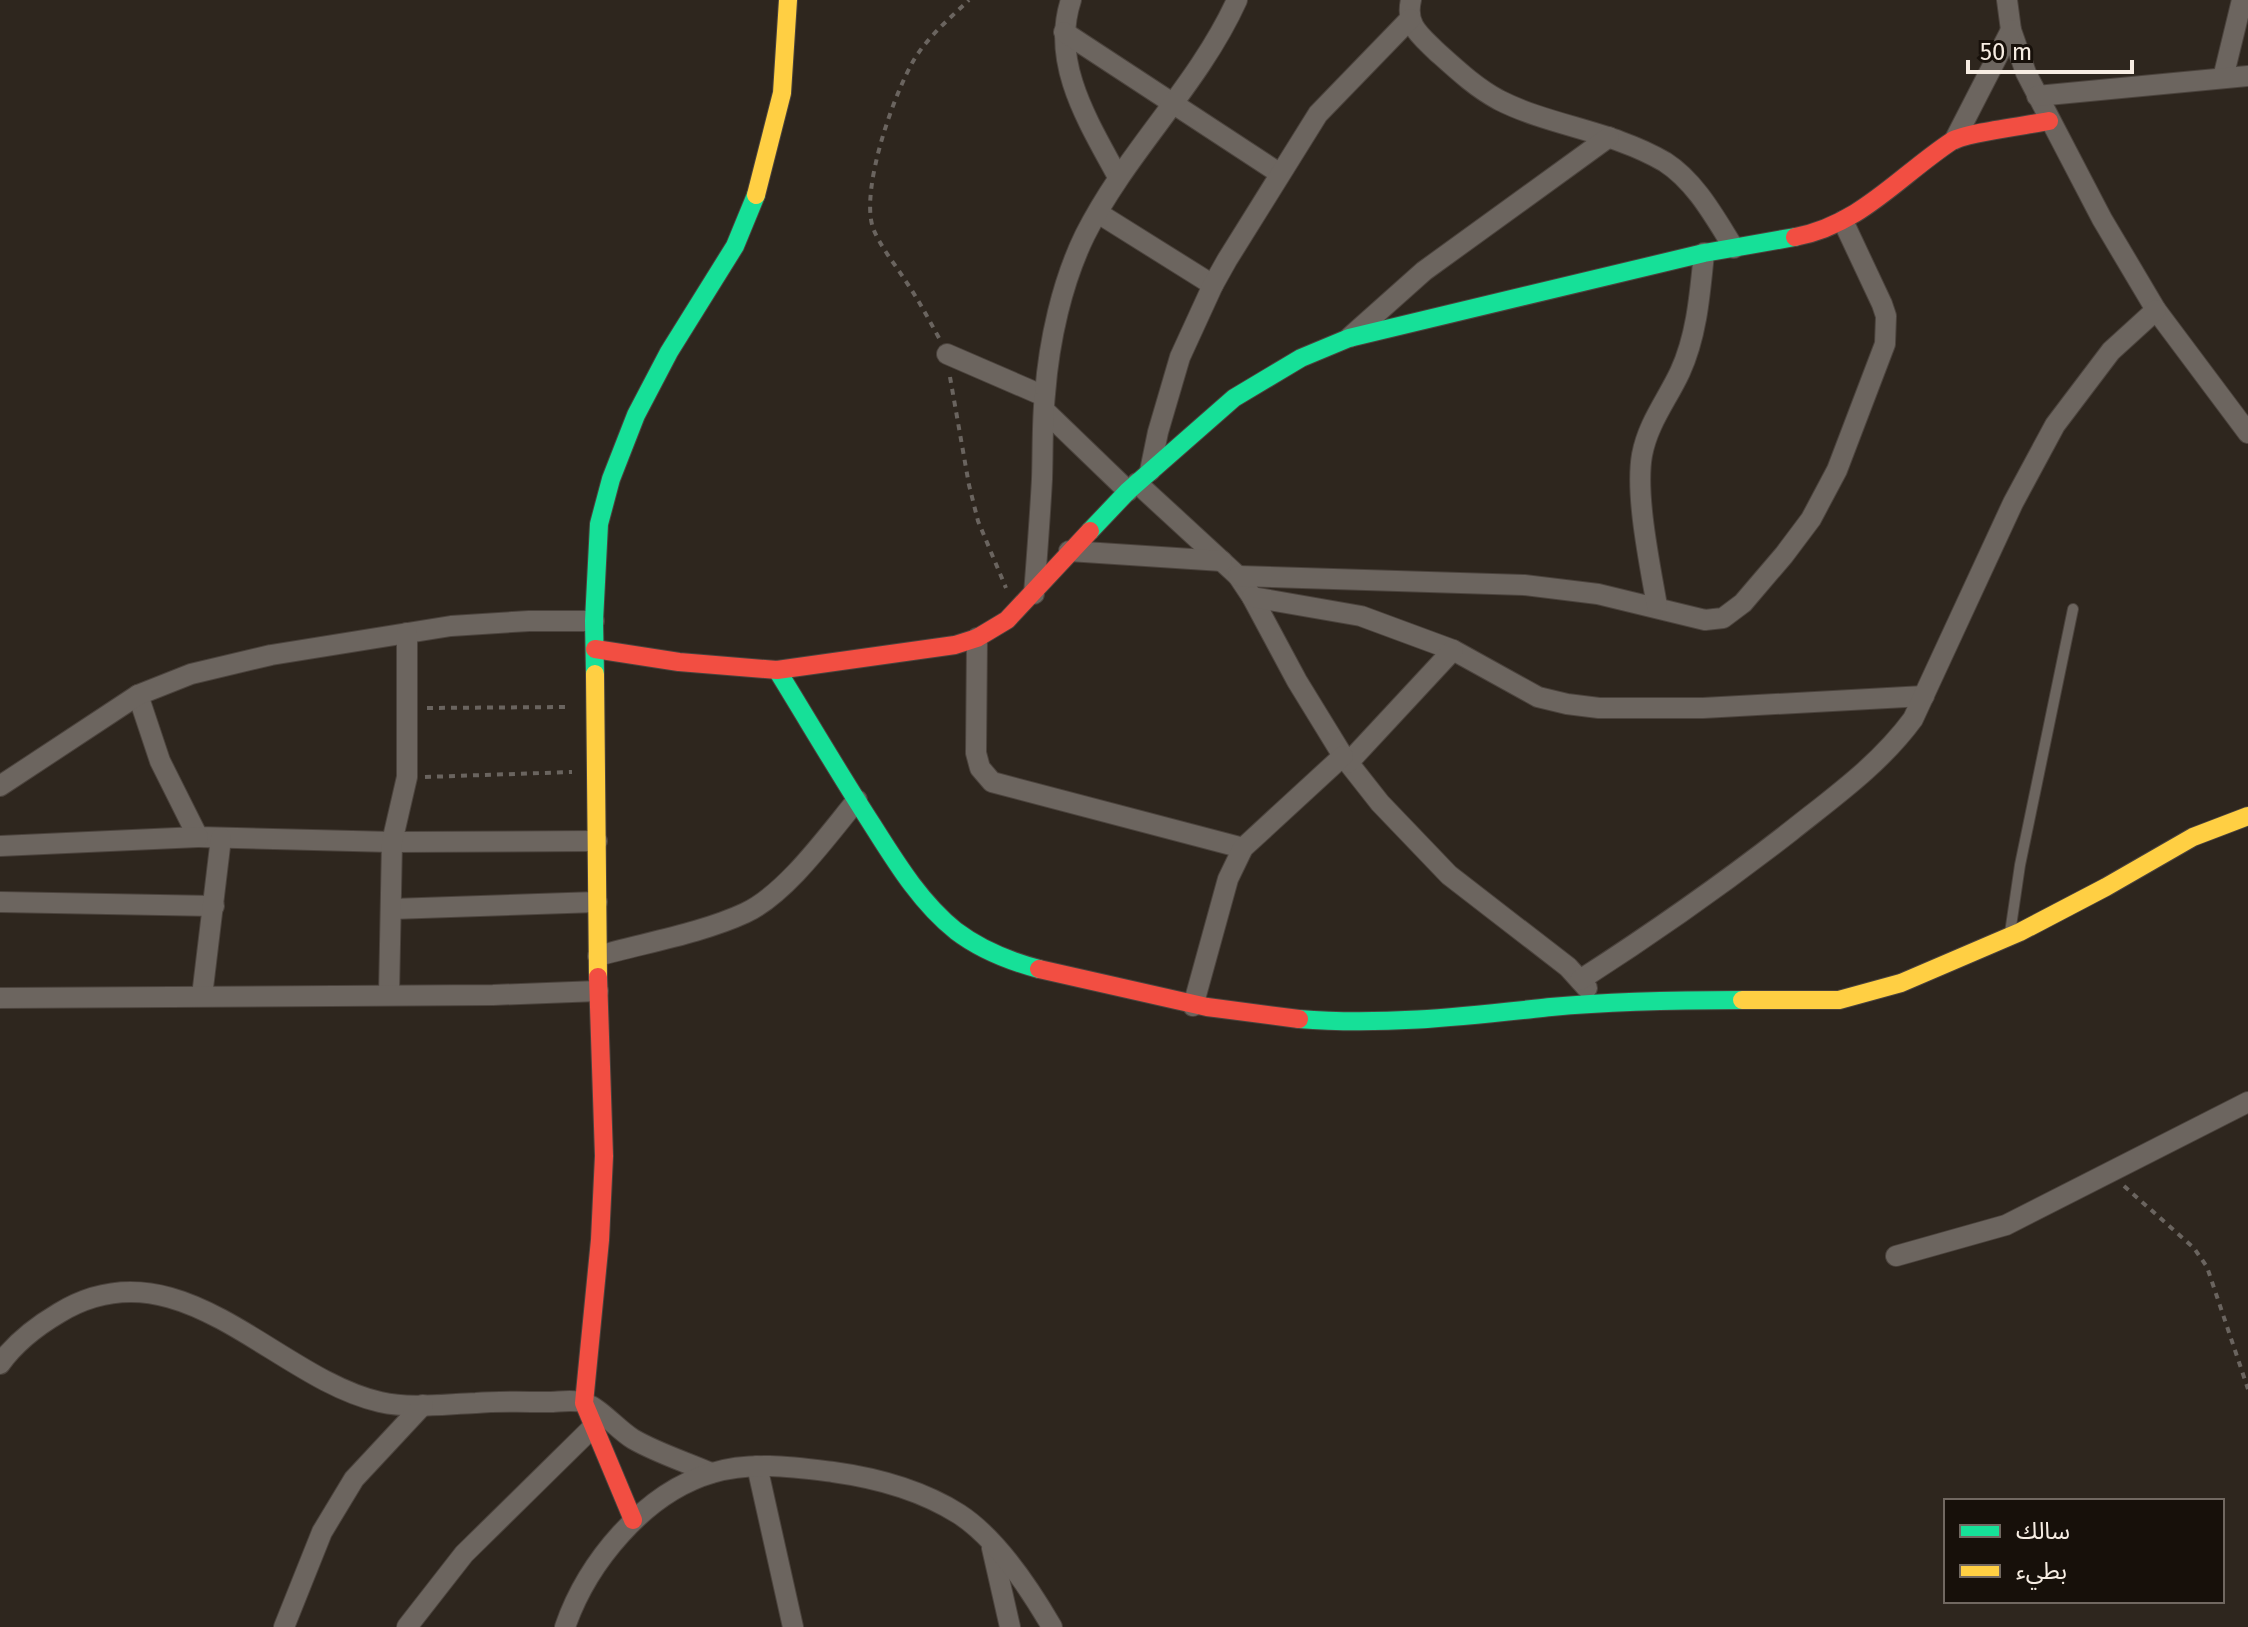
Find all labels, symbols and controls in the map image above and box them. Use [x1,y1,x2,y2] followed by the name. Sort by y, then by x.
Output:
[1968,24,2132,74] scale bar
[1980,38,2032,66] text: 50 m
[1944,1499,2224,1603] legend
[2016,1517,2070,1545] text: سالك
[2016,1557,2067,1590] text: بطيء

